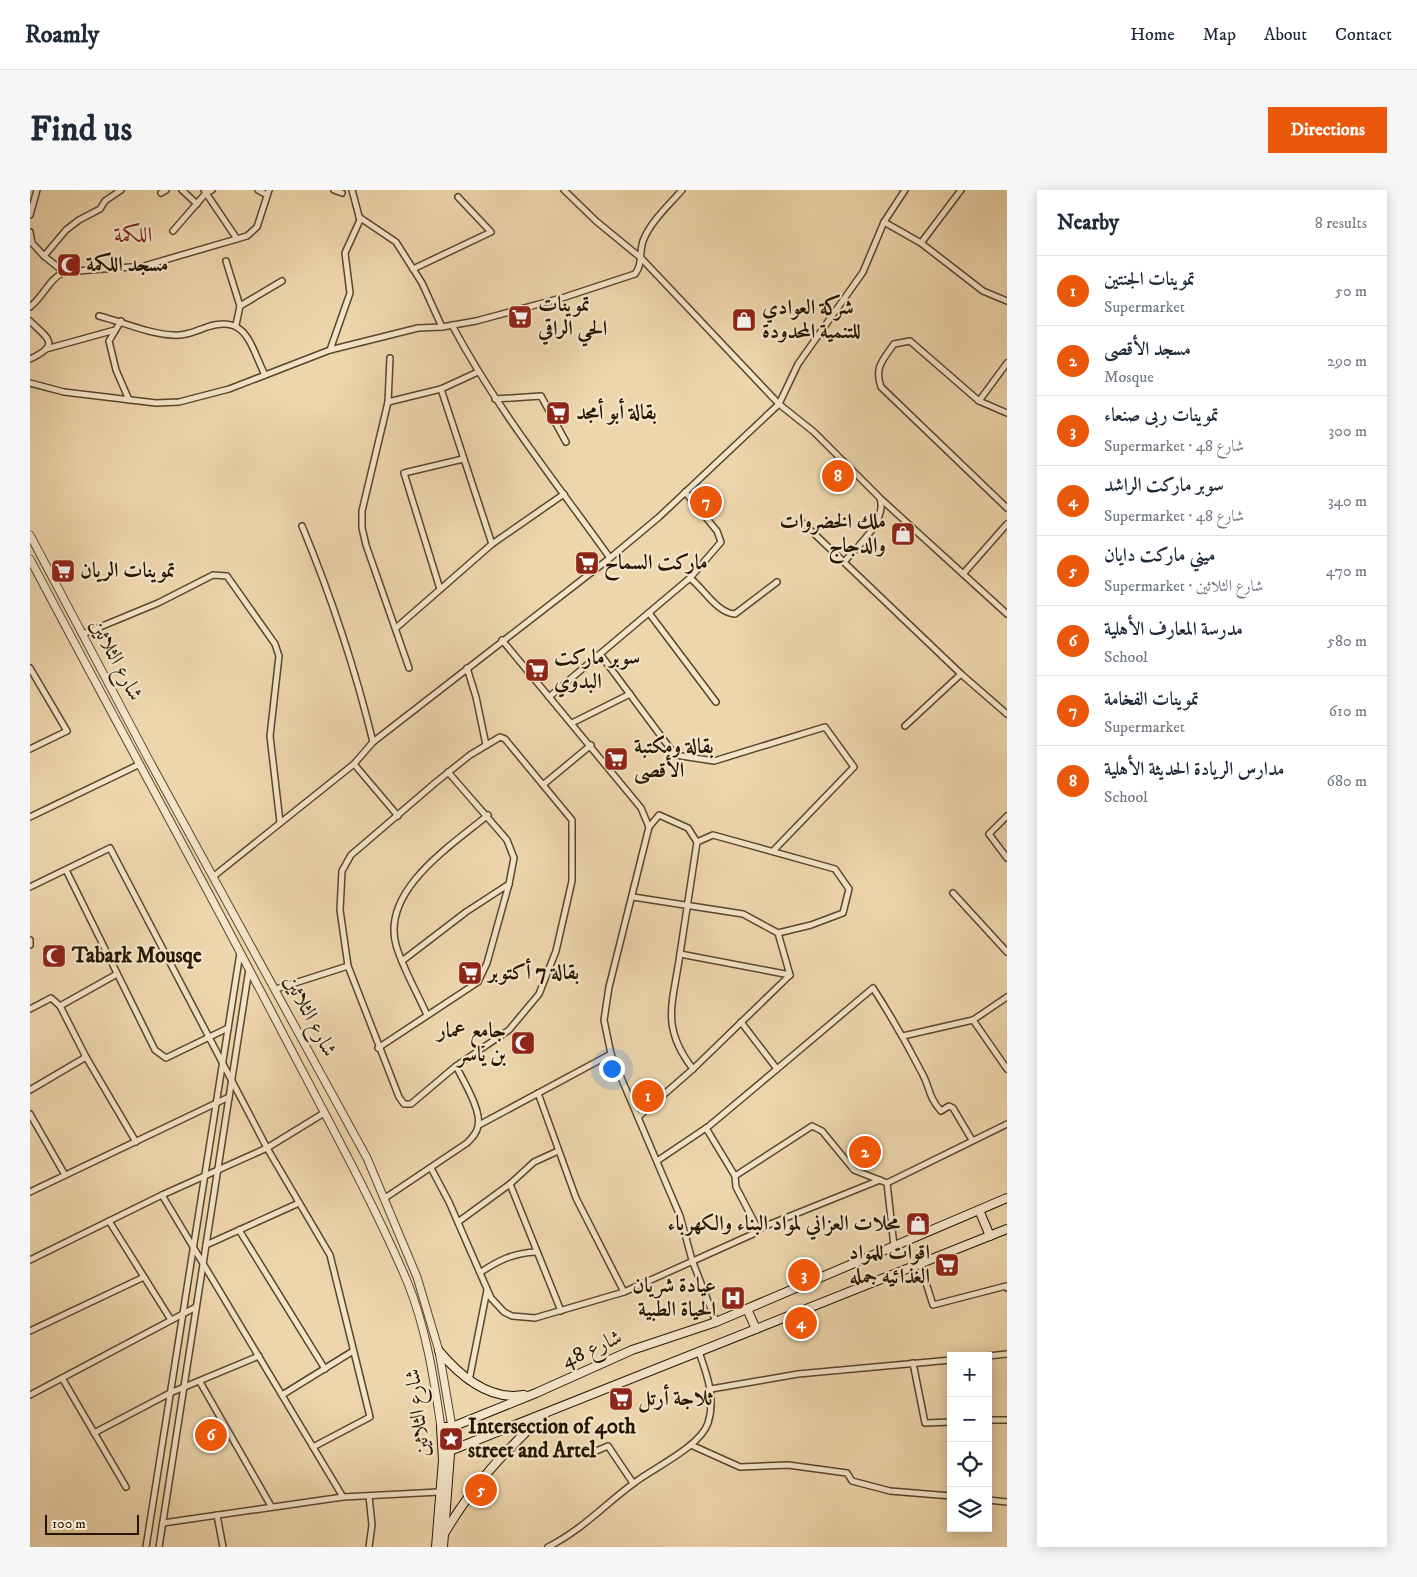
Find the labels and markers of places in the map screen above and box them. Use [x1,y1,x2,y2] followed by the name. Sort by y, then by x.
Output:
[56,252,82,278] mosque icon: مسجد اللكمة
[86,252,168,278] place label: مسجد اللكمة
[537,292,607,347] place label: تموينات الحي الراقي
[762,294,861,345] place label: شركة العوادي للتنمية المحدودة
[507,304,533,330] supermarket icon: تموينات الحي الراقي
[731,307,757,333] shop icon: شركة العوادي للتنمية المحدودة
[576,398,657,426] place label: بقالة أبو أمجد
[545,400,571,426] supermarket icon: بقالة أبو أمجد
[822,457,854,495] pin: 8
[690,483,722,521] pin: 7
[780,509,886,564] place label: ملك الخضروات والدجاج
[890,521,916,547] shop icon: ملك الخضروات والدجاج
[574,550,600,576] supermarket icon: ماركت السماح
[604,550,708,581] place label: ماركت السماح
[50,558,76,584] supermarket icon: تموينات الريان
[80,558,175,584] place label: تموينات الريان
[554,645,640,698] place label: سوبر ماركت البدوي
[524,657,550,683] supermarket icon: سوبر ماركت البدوي
[634,734,714,785] place label: بقالة ومكتبة الأقصى
[603,746,629,772] supermarket icon: بقالة ومكتبة الأقصى
[41,943,67,969] mosque icon: Tabark Mousqe
[71,943,202,969] place label: Tabark Mousqe
[486,958,579,986] place label: بقالة 7 أكتوبر
[457,960,483,986] supermarket icon: بقالة 7 أكتوبر
[435,1018,506,1068] place label: جامع عمار بن ياسر
[510,1030,536,1056] mosque icon: جامع عمار بن ياسر
[632,1077,664,1115] pin: 1
[849,1133,881,1171] pin: 2
[667,1211,901,1241] place label: محلات العزاني لمواد البناء والكهرباء
[905,1211,931,1237] shop icon: محلات العزاني لمواد البناء والكهرباء
[849,1240,930,1290] place label: اقوات للمواد الغذائيه جمله
[934,1252,960,1278] supermarket icon: اقوات للمواد الغذائيه جمله
[788,1256,820,1294] pin: 3
[632,1273,716,1323] place label: عيادة شريان الحياة الطبية
[720,1285,746,1311] hospital icon: عيادة شريان الحياة الطبية
[785,1304,817,1342] pin: 4
[638,1384,714,1413] place label: ثلاجة أرتل
[608,1386,634,1412] supermarket icon: ثلاجة أرتل
[468,1414,637,1464] place label: Intersection of 40th street and Artel
[195,1416,227,1454] pin: 6
[438,1426,464,1452] place icon: Intersection of 40th street and Artel
[465,1471,497,1509] pin: 5

